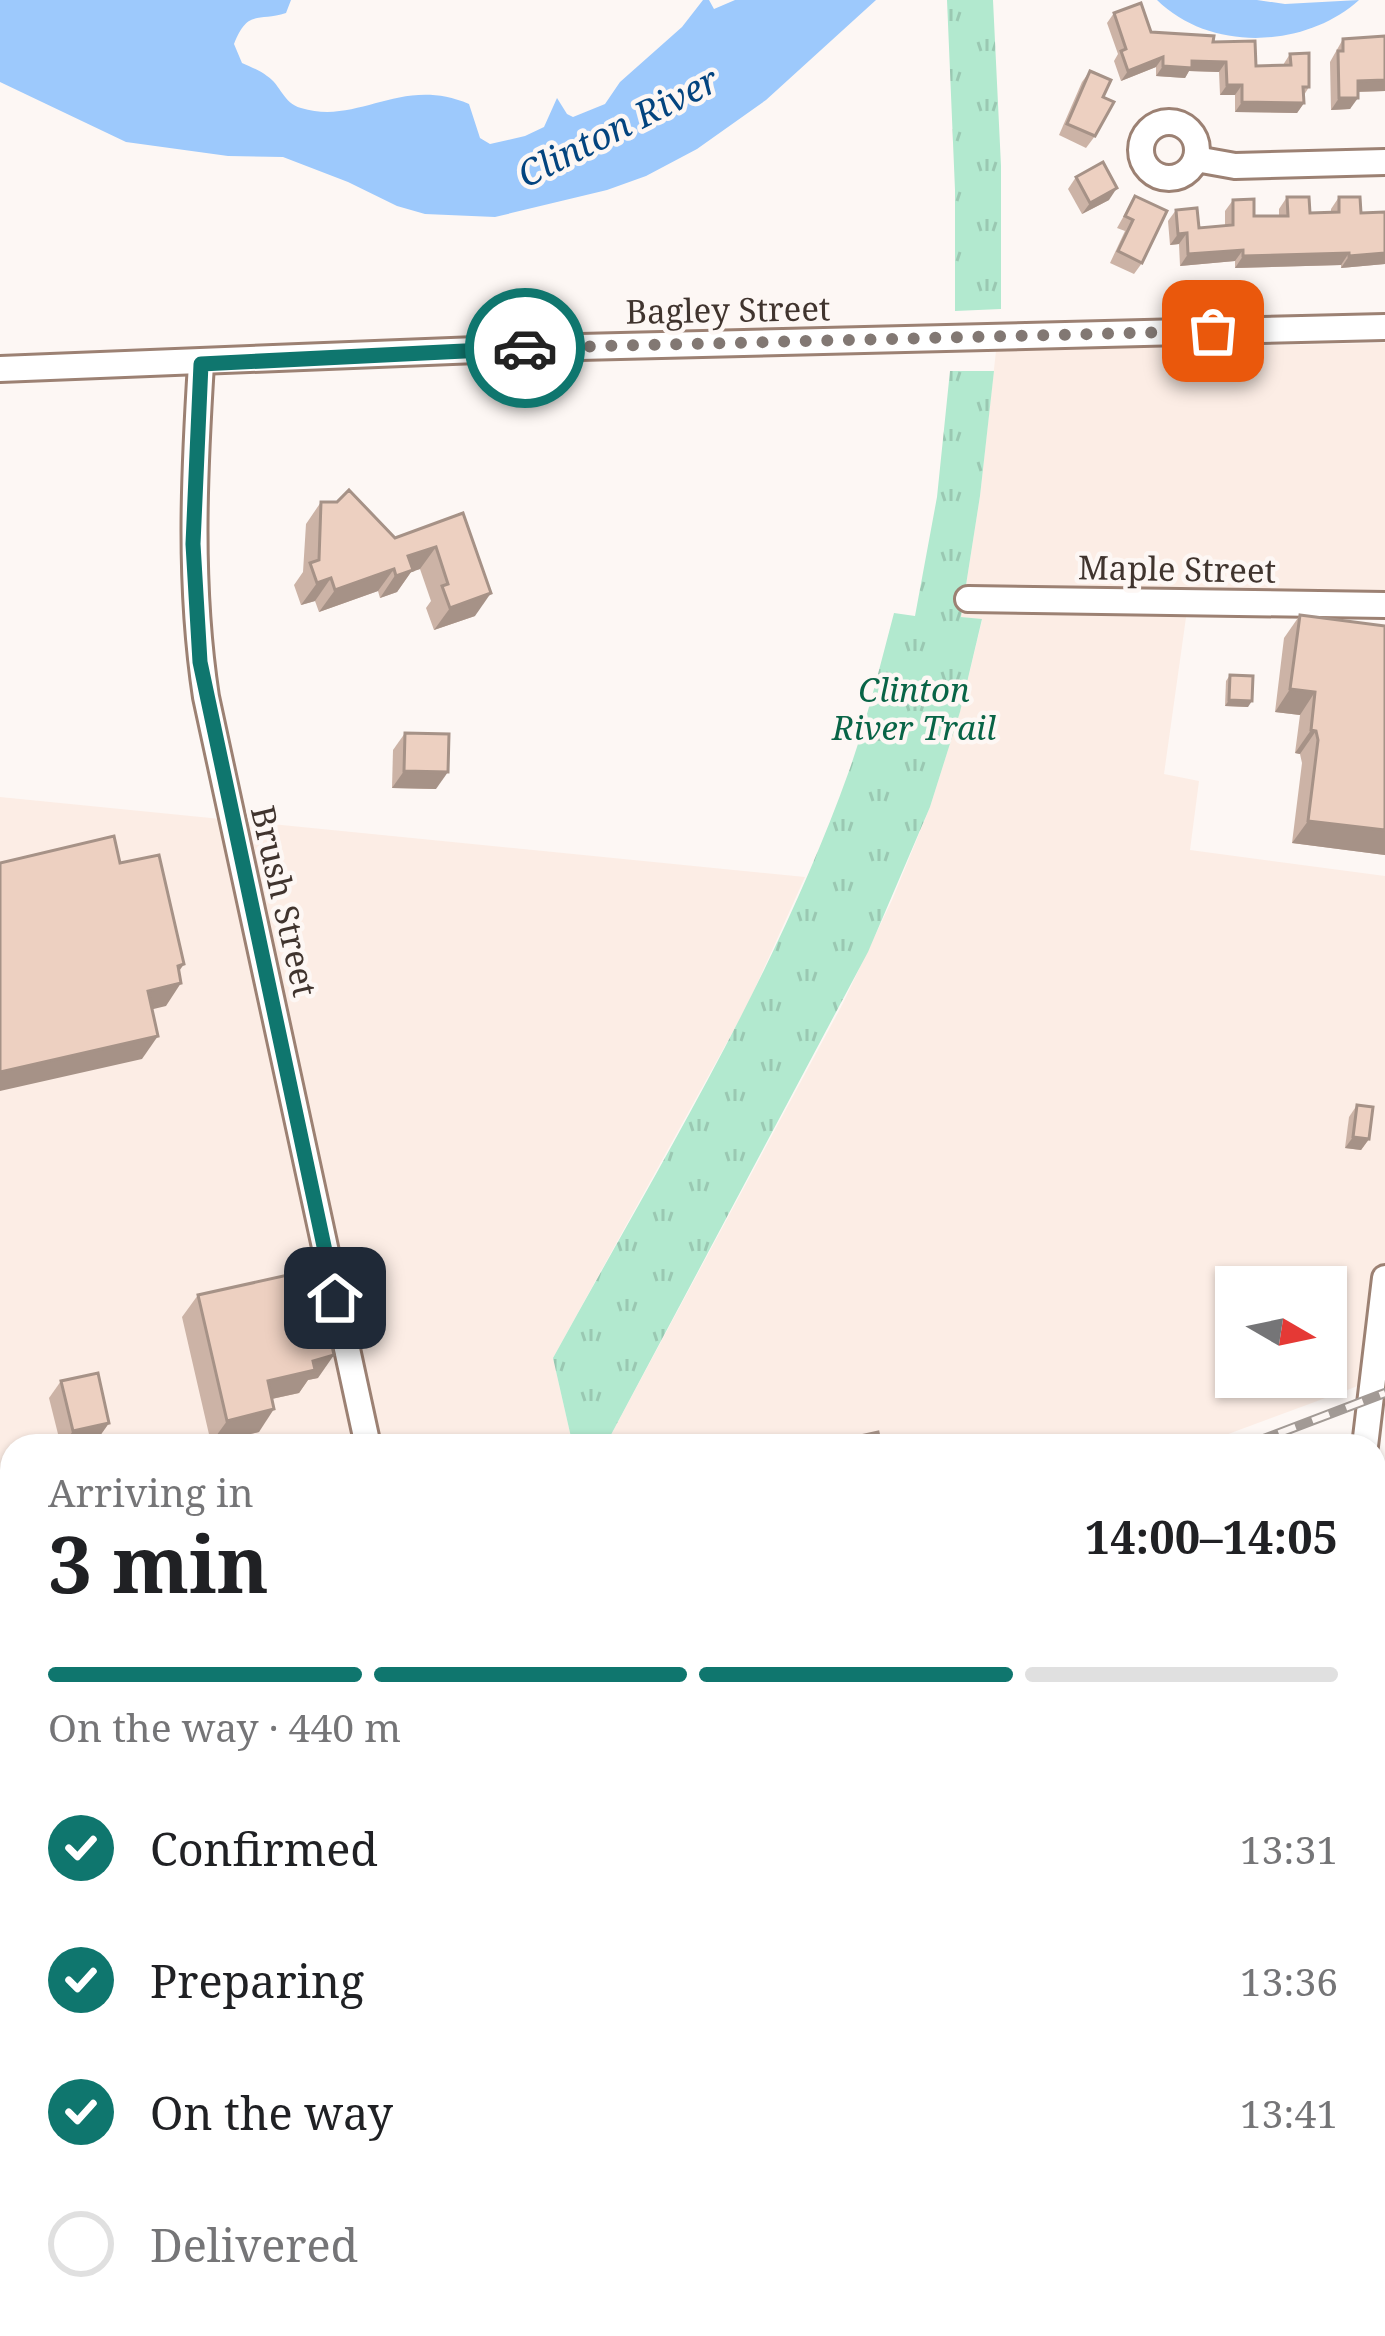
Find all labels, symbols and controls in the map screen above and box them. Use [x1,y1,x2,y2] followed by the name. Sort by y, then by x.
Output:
[509,54,728,198] water label: Clinton River
[1162,280,1264,382] pin
[625,285,831,334] street label: Bagley Street
[465,288,585,408] courier
[1180,298,1246,364] icon: bag
[492,315,558,381] icon: car
[1077,544,1277,593] street label: Maple Street
[831,667,996,750] park label: Clinton River Trail
[241,801,328,1001] street label: Brush Street
[284,1247,386,1349] pin
[302,1265,368,1331] icon: home
[1215,1266,1347,1398] north arrow
[1215,1266,1347,1398] map controls
[48,1465,254,1518] text: Arriving in
[1085,1506,1338,1567] text: 14:00–14:05
[48,1510,269,1616] text: 3 min
[48,1700,401,1753] text: On the way · 440 m
[48,1815,114,1881] icon: check
[150,1818,378,1879] text: Confirmed
[1240,1822,1338,1875] text: 13:31
[48,1947,114,2013] icon: check
[150,1950,364,2011] text: Preparing
[1240,1954,1338,2007] text: 13:36
[48,2079,114,2145] icon: check
[150,2082,393,2143] text: On the way
[1240,2086,1338,2139] text: 13:41
[150,2214,358,2275] text: Delivered

